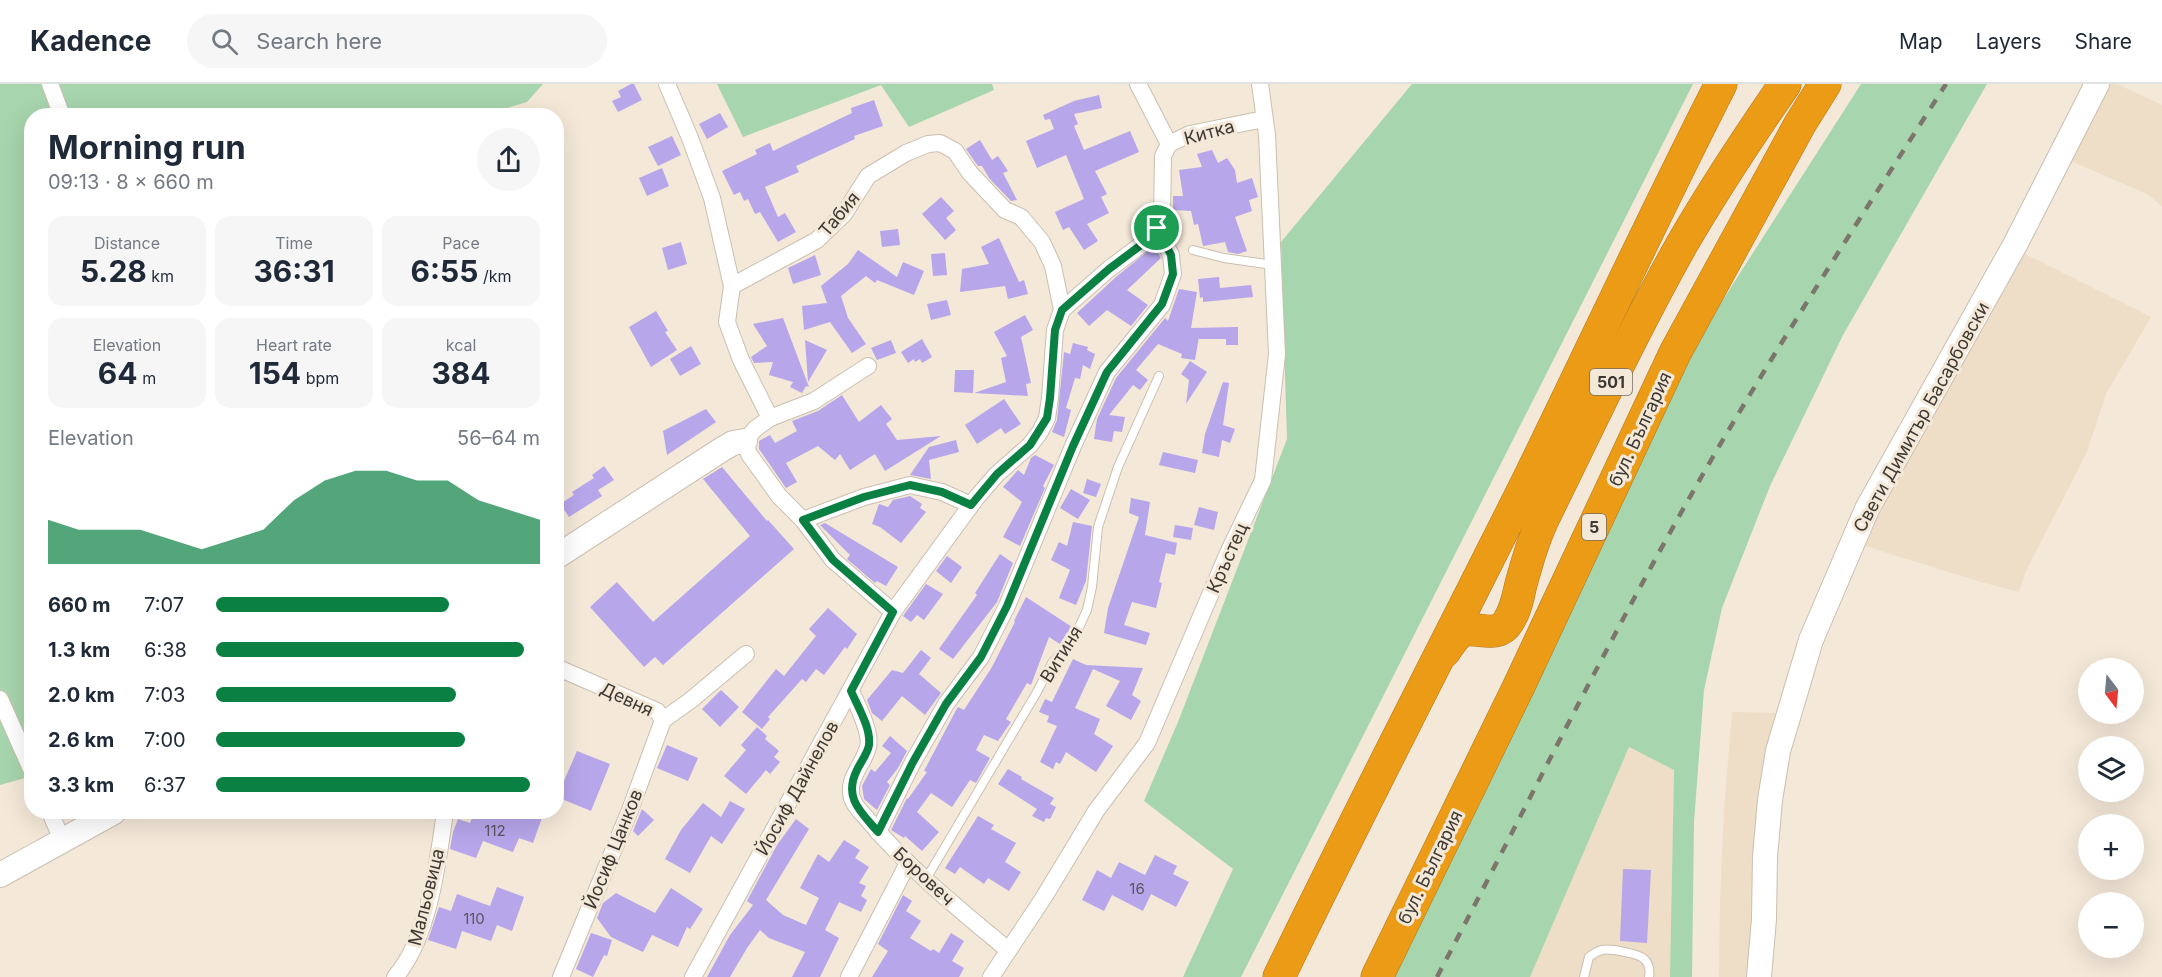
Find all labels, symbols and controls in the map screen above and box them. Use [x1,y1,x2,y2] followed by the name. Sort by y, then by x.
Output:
[187,14,607,68] search box
[30,24,151,58] text: Kadence
[208,25,241,58] icon: search
[256,28,382,54] text: Search here
[1899,29,1943,54] text: Map
[1976,29,2042,54] text: Layers
[2075,29,2132,54] text: Share
[1182,115,1236,149] street label: Китка
[48,127,246,167] text: Morning run
[477,128,540,191] button: share
[48,170,214,194] text: 09:13 · 8 × 660 m
[814,187,864,241] street label: Табия
[1131,202,1182,253] pin
[1140,211,1173,244] icon: arrive
[94,233,160,253] text: Distance
[275,233,313,253] text: Time
[442,233,480,253] text: Pace
[80,253,147,289] text: 5.28
[253,253,335,289] text: 36:31
[411,253,478,289] text: 6:55
[147,266,174,286] text: km
[478,266,511,286] text: /km
[1849,298,1993,536] street label: Свети Димитър Басарбовски
[93,335,161,355] text: Elevation
[256,335,332,355] text: Heart rate
[446,335,476,355] text: kcal
[98,355,138,391] text: 64
[249,355,301,391] text: 154
[431,355,491,391] text: 384
[138,368,156,388] text: m
[301,368,339,388] text: bpm
[1604,368,1676,490] street label: бул. България
[1590,369,1632,395] road number: 501
[48,426,134,450] text: Elevation
[457,426,540,450] text: 56–64 m
[1582,514,1606,540] road number: 5
[1202,520,1252,596] street label: Кръстец
[48,593,110,617] text: 660 m
[144,593,184,617] text: 7:07
[1036,622,1086,686] street label: Витиня
[48,638,110,662] text: 1.3 km
[144,638,187,662] text: 6:38
[2078,658,2144,724] north arrow
[2078,658,2144,958] map controls
[597,678,657,720] street label: Девня
[48,683,115,707] text: 2.0 km
[144,683,185,707] text: 7:03
[750,717,843,859] street label: Йосиф Дайнелов
[48,728,114,752] text: 2.6 km
[144,728,186,752] text: 7:00
[2078,736,2144,802] button: layers
[48,773,114,797] text: 3.3 km
[144,773,186,797] text: 6:37
[579,786,646,912] street label: Йосиф Цанков
[1393,807,1467,927] street label: бул. България
[2078,814,2144,880] button: +
[484,821,506,840] house number: 112
[889,843,959,909] street label: Боровеч
[404,846,448,948] street label: Мальовица
[1129,879,1145,898] house number: 16
[2078,892,2144,958] button: −
[463,909,485,928] house number: 110

